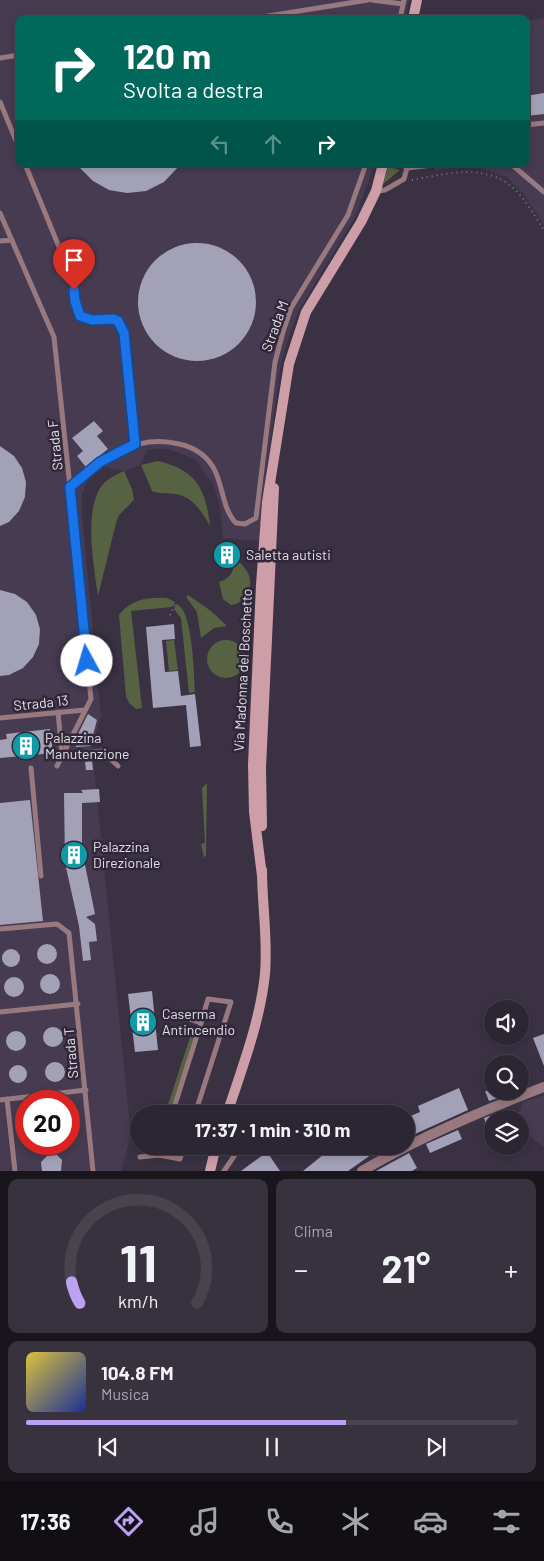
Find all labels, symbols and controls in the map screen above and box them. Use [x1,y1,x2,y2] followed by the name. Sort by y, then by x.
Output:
[123,34,211,76] text: 120 m
[40,35,105,100] icon: right
[123,76,264,102] text: Svolta a destra
[206,130,234,158] icon: left
[259,130,287,158] icon: ahead
[312,130,340,158] icon: right
[53,239,95,290] pin
[60,246,88,274] icon: arrive
[257,298,292,354] street label: Strada M
[43,419,66,471] street label: Strada F
[212,540,242,570] building icon: Saletta autisti
[246,546,331,563] place label: Saletta autisti
[230,588,255,752] street label: Via Madonna del Boschetto
[60,634,112,686] position arrow
[13,691,69,714] street label: Strada 13
[45,729,129,762] place label: Palazzina Manutenzione
[11,731,41,761] building icon: Palazzina Manutenzione
[93,838,161,871] place label: Palazzina Direzionale
[59,840,89,870] building icon: Palazzina Direzionale
[484,1000,529,1155] map controls
[484,1000,529,1045] button: sound
[162,1005,235,1038] place label: Caserma Antincendio
[128,1007,158,1037] building icon: Caserma Antincendio
[60,1027,81,1079] street label: Strada T
[484,1055,529,1100] button: search
[15,1090,80,1155] speed limit sign: 20
[484,1110,529,1155] button: layers
[195,1118,350,1141] text: 17:37 · 1 min · 310 m
[294,1221,333,1240] text: Clima
[119,1230,157,1292] text: 11
[382,1245,430,1291] text: 21°
[294,1252,308,1286] text: −
[504,1252,518,1286] text: +
[118,1290,158,1312] text: km/h
[101,1361,174,1384] text: 104.8 FM
[101,1384,149,1403] text: Musica
[94,1433,122,1461] icon: previous
[258,1433,286,1461] icon: pause
[422,1433,450,1461] icon: next
[111,1504,146,1539] icon: directions
[187,1504,222,1539] icon: music
[262,1504,297,1539] icon: phone
[338,1504,373,1539] icon: climate
[413,1504,448,1539] icon: car
[489,1504,524,1539] icon: filters
[20,1508,71,1534] text: 17:36

